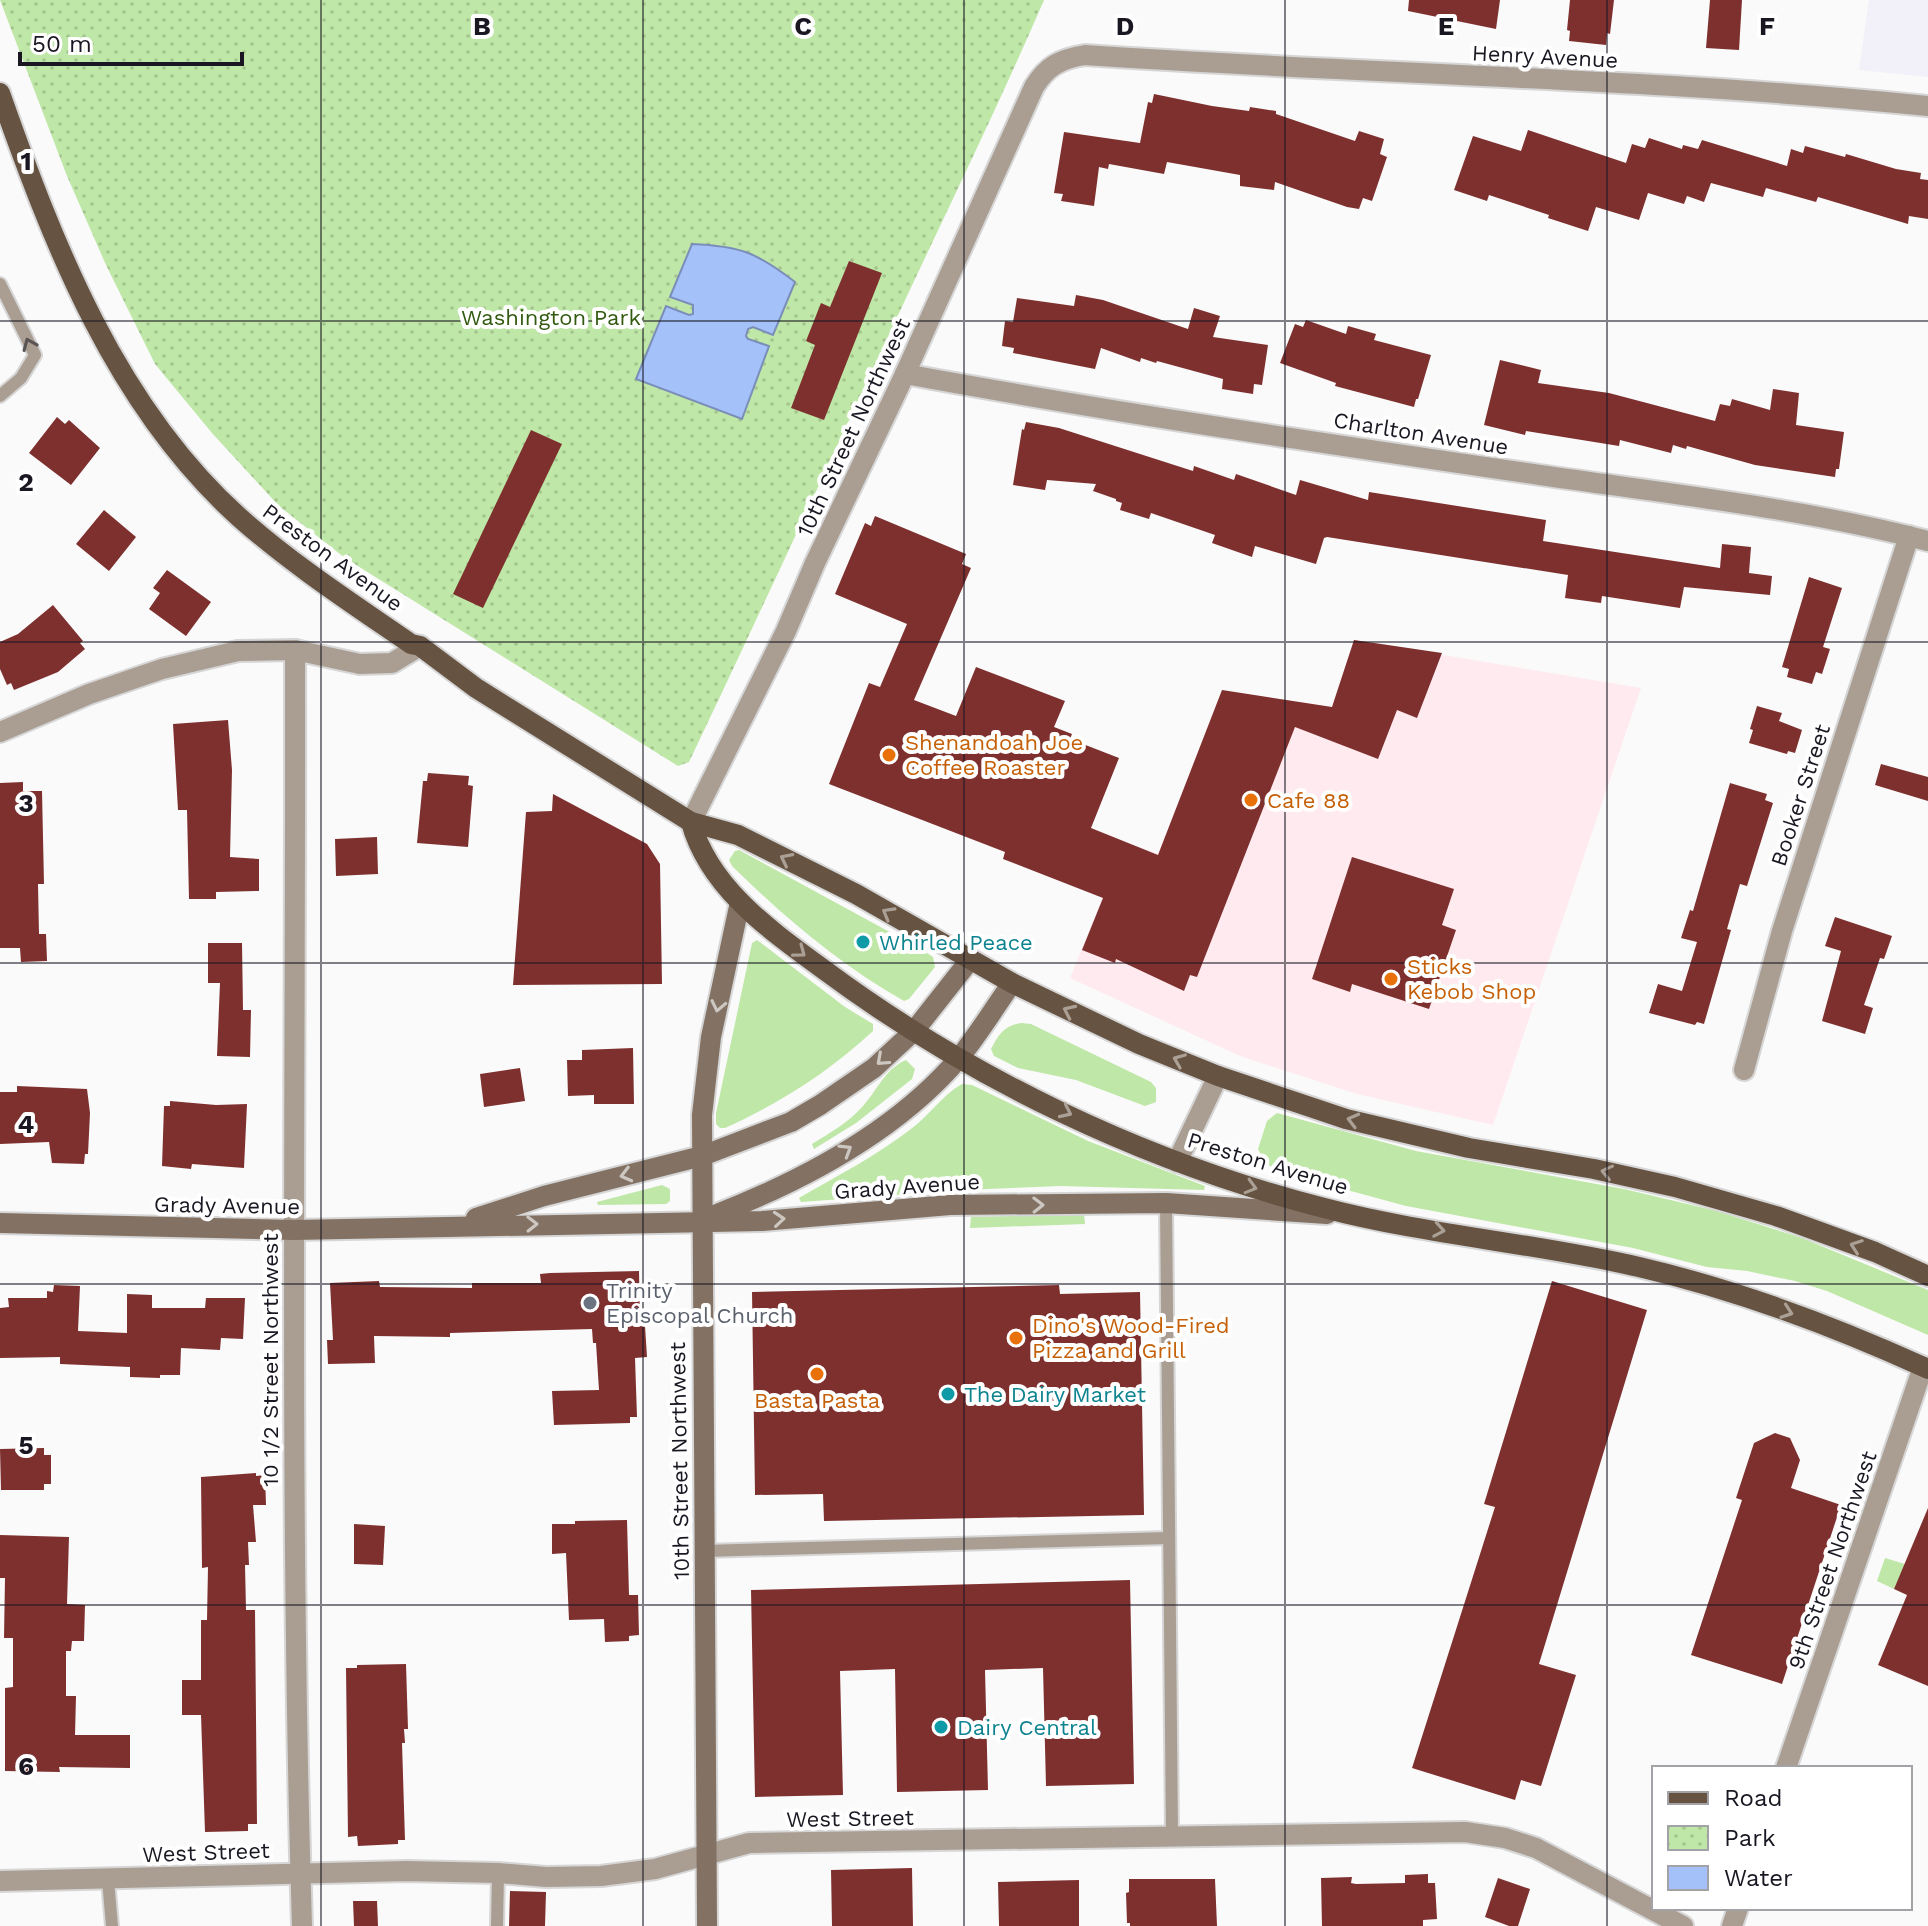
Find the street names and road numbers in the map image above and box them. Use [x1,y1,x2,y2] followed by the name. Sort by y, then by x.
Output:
[1471,40,1619,73] street label: Henry Avenue
[792,314,915,540] street label: 10th Street Northwest
[1332,407,1510,460] street label: Charlton Avenue
[258,498,408,617] street label: Preston Avenue
[1766,721,1835,869] street label: Booker Street
[1184,1127,1351,1200] street label: Preston Avenue
[833,1169,981,1204] street label: Grady Avenue
[154,1192,300,1219] street label: Grady Avenue
[258,1233,283,1487] street label: 10 1/2 Street Northwest
[665,1342,694,1580] street label: 10th Street Northwest
[1783,1448,1882,1673] street label: 9th Street Northwest
[786,1805,914,1832] street label: West Street
[142,1838,270,1867] street label: West Street

